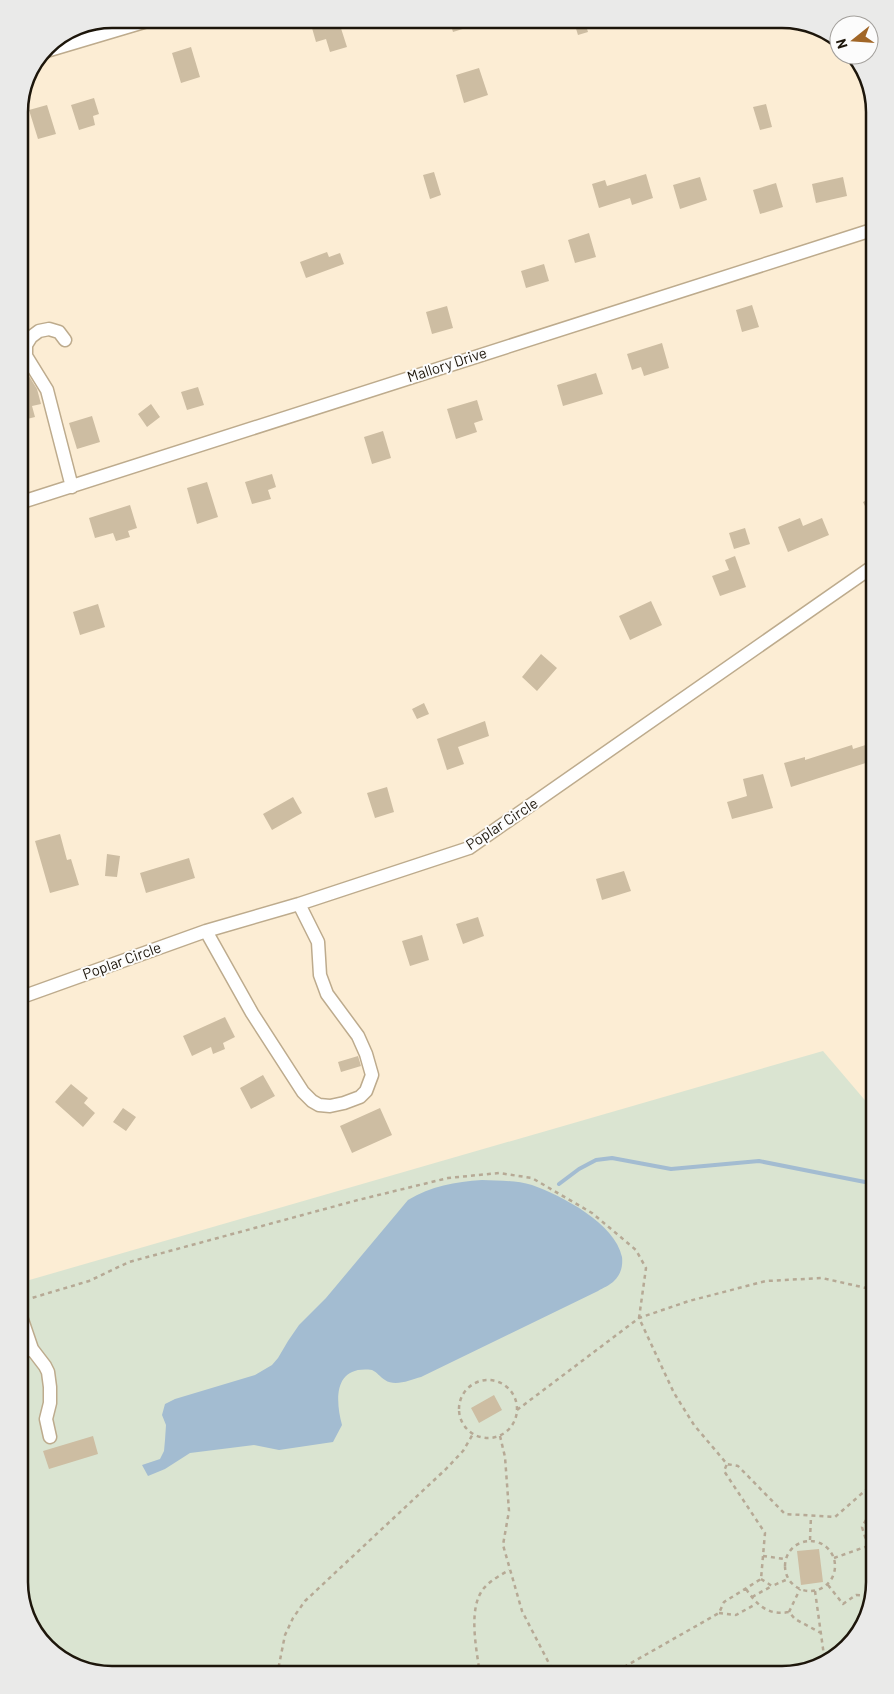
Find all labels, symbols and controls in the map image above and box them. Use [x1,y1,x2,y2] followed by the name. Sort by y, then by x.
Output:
[829,15,879,65] north arrow
[832,37,851,51] text: N
[405,343,489,385] street label: Mallory Drive
[462,793,541,853] street label: Poplar Circle
[80,938,163,983] street label: Poplar Circle

